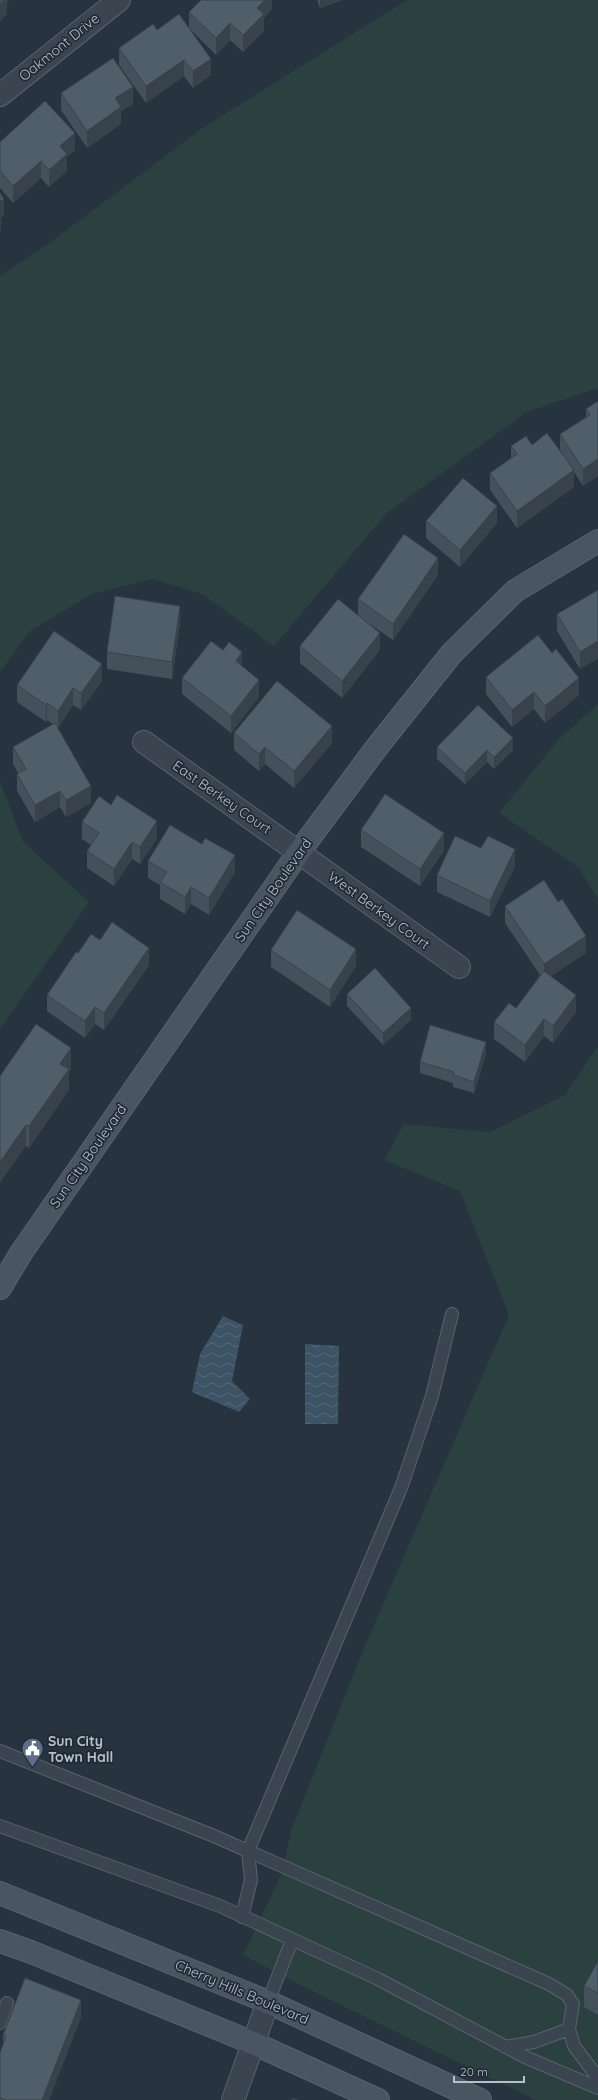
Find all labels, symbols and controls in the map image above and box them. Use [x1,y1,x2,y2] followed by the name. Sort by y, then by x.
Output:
[15,9,103,85] street label: Oakmont Drive
[169,756,275,838] street label: East Berkey Court
[231,835,315,945] street label: Sun City Boulevard
[325,867,434,953] street label: West Berkey Court
[46,1101,130,1211] street label: Sun City Boulevard
[48,1732,113,1766] place label: Sun City Town Hall
[19,1736,45,1769] public building icon: Sun City Town Hall
[173,1956,311,2028] street label: Cherry Hills Boulevard
[454,2058,524,2084] scale bar
[460,2064,488,2079] text: 20 m

